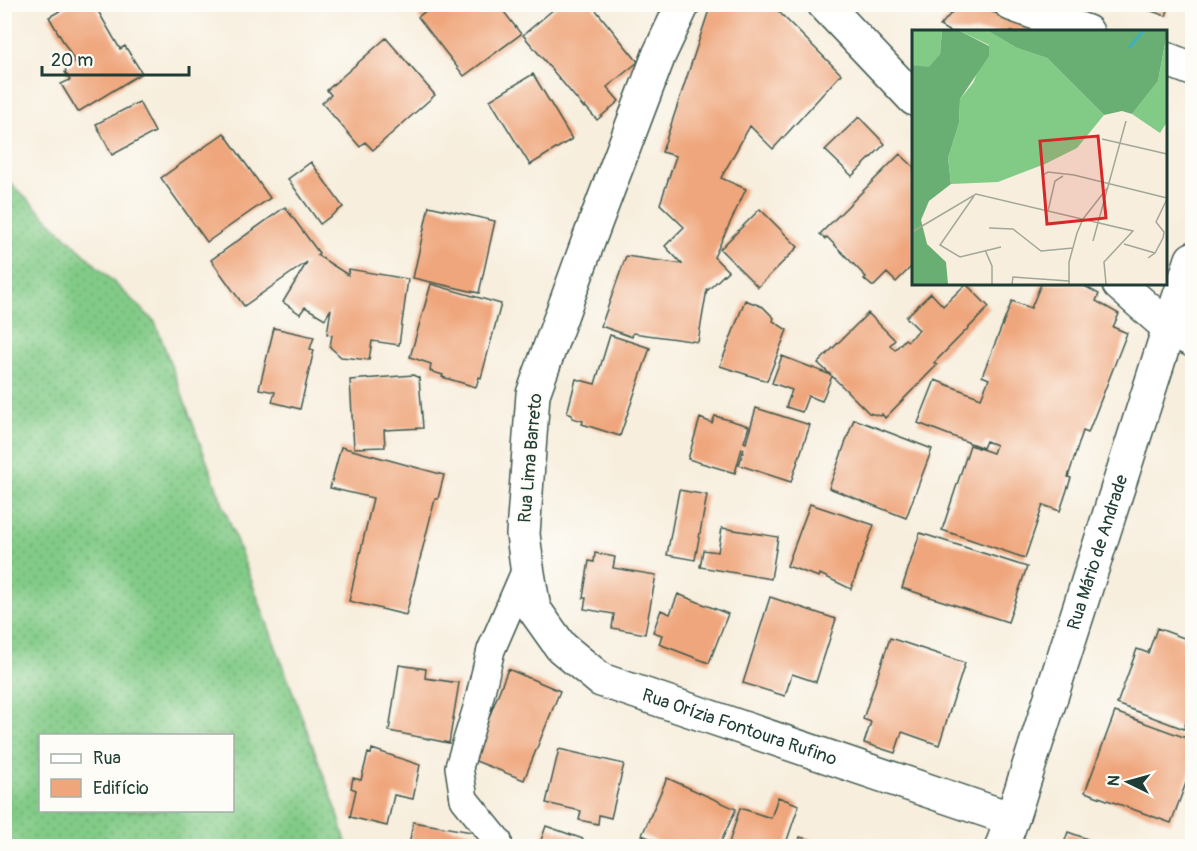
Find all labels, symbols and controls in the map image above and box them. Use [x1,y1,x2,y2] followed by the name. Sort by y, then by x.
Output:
[912,30,1167,285] inset map
[42,39,189,77] scale bar
[51,49,93,72] text: 20 m
[513,392,548,524] street label: Rua Lima Barreto
[1062,472,1133,633] street label: Rua Mário de Andrade
[639,684,840,771] street label: Rua Orízia Fontoura Rufino
[39,734,234,812] legend
[93,747,121,770] text: Rua
[1098,752,1158,812] north arrow
[1104,774,1125,787] text: N
[93,777,149,800] text: Edifício

